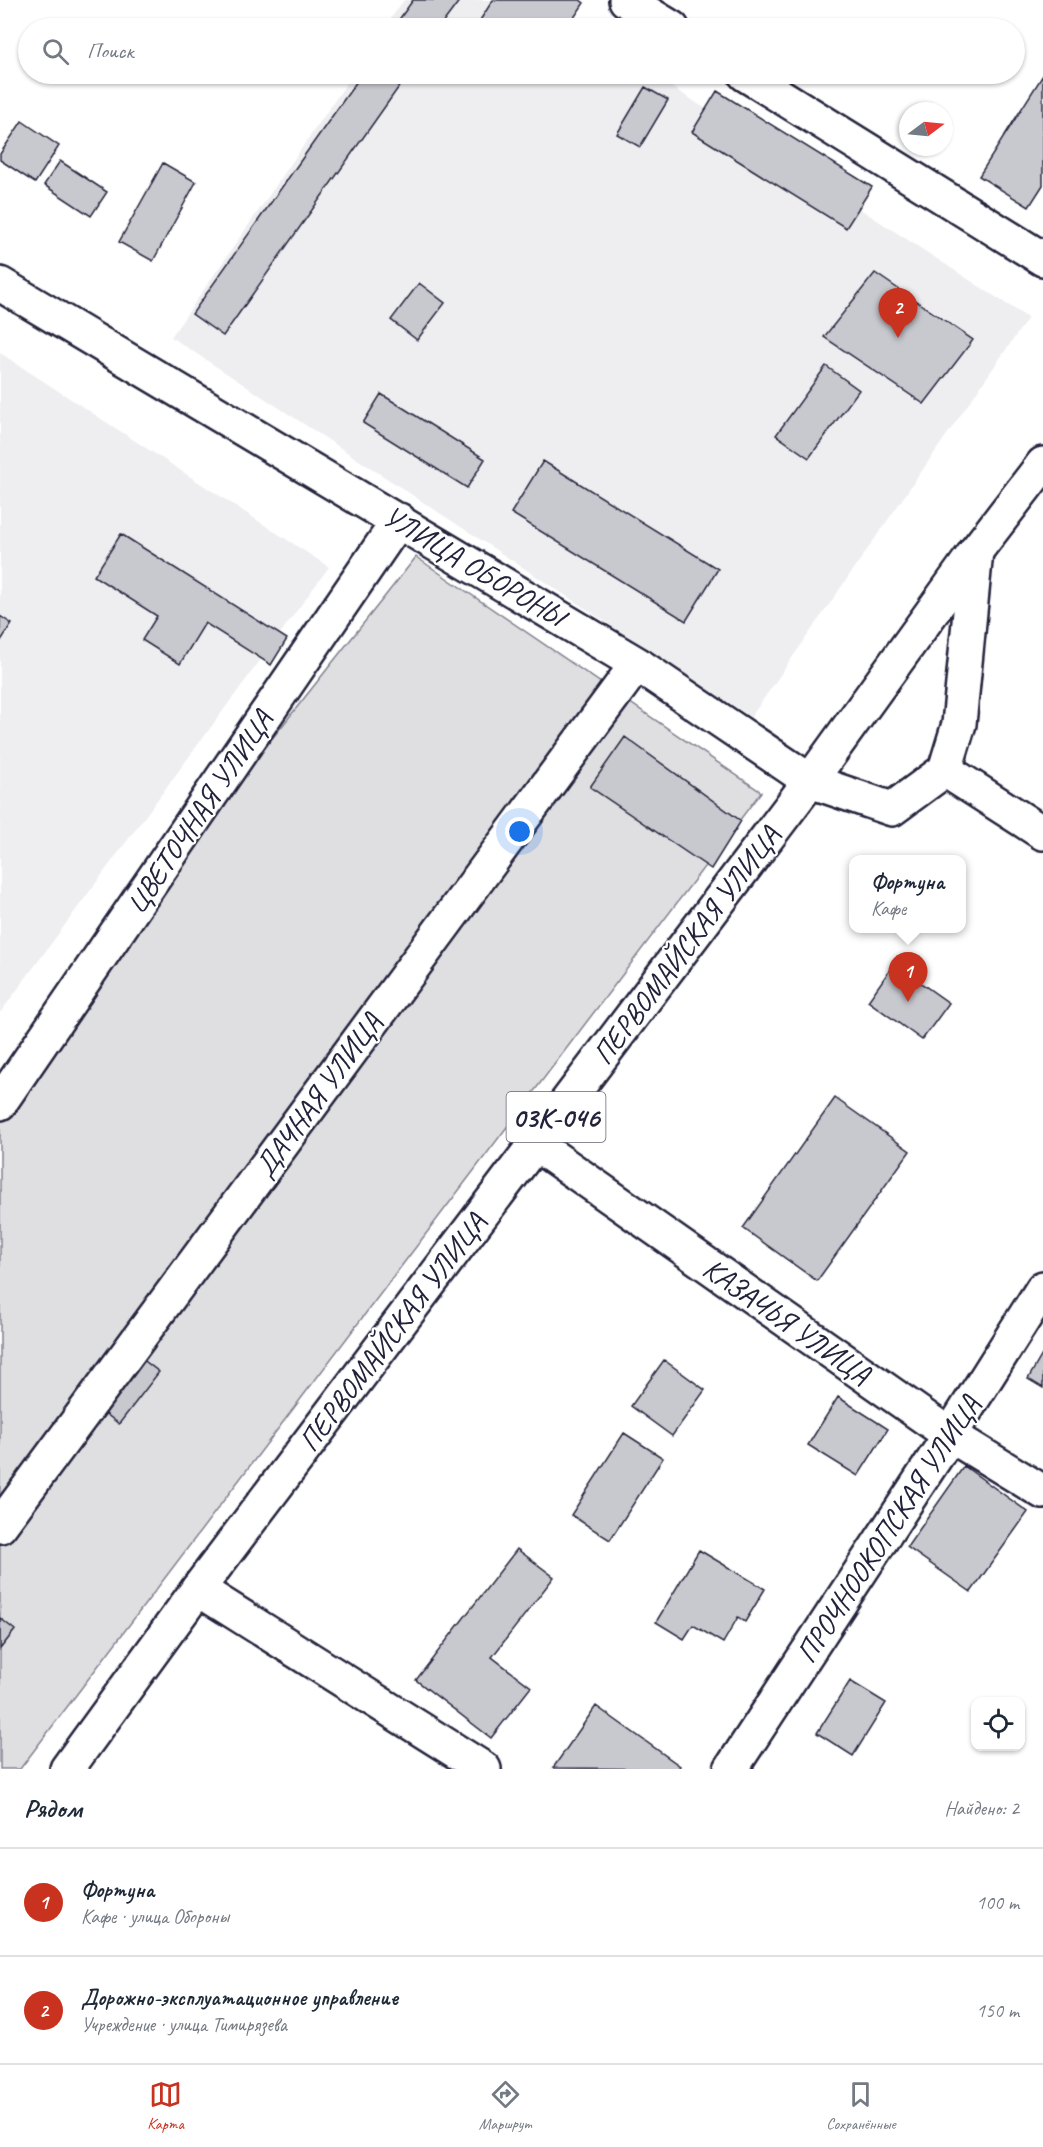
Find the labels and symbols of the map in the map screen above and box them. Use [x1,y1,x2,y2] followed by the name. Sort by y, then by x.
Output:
[899,102,953,156] north arrow
[878,288,918,338] pin: 2
[376,497,576,638] street label: УЛИЦА ОБОРОНЫ
[117,701,282,921] street label: ЦВЕТОЧНАЯ УЛИЦА
[505,817,534,846] your location
[584,817,789,1072] street label: ПЕРВОМАЙСКАЯ УЛИЦА
[888,952,928,1002] pin: 1
[246,1005,391,1185] street label: ДАЧНАЯ УЛИЦА
[506,1092,606,1142] road number: 03К-046
[290,1204,495,1459] street label: ПЕРВОМАЙСКАЯ УЛИЦА
[696,1249,879,1393] street label: КАЗАЧЬЯ УЛИЦА
[787,1387,989,1670] street label: ПРОЧНООКОПСКАЯ УЛИЦА

